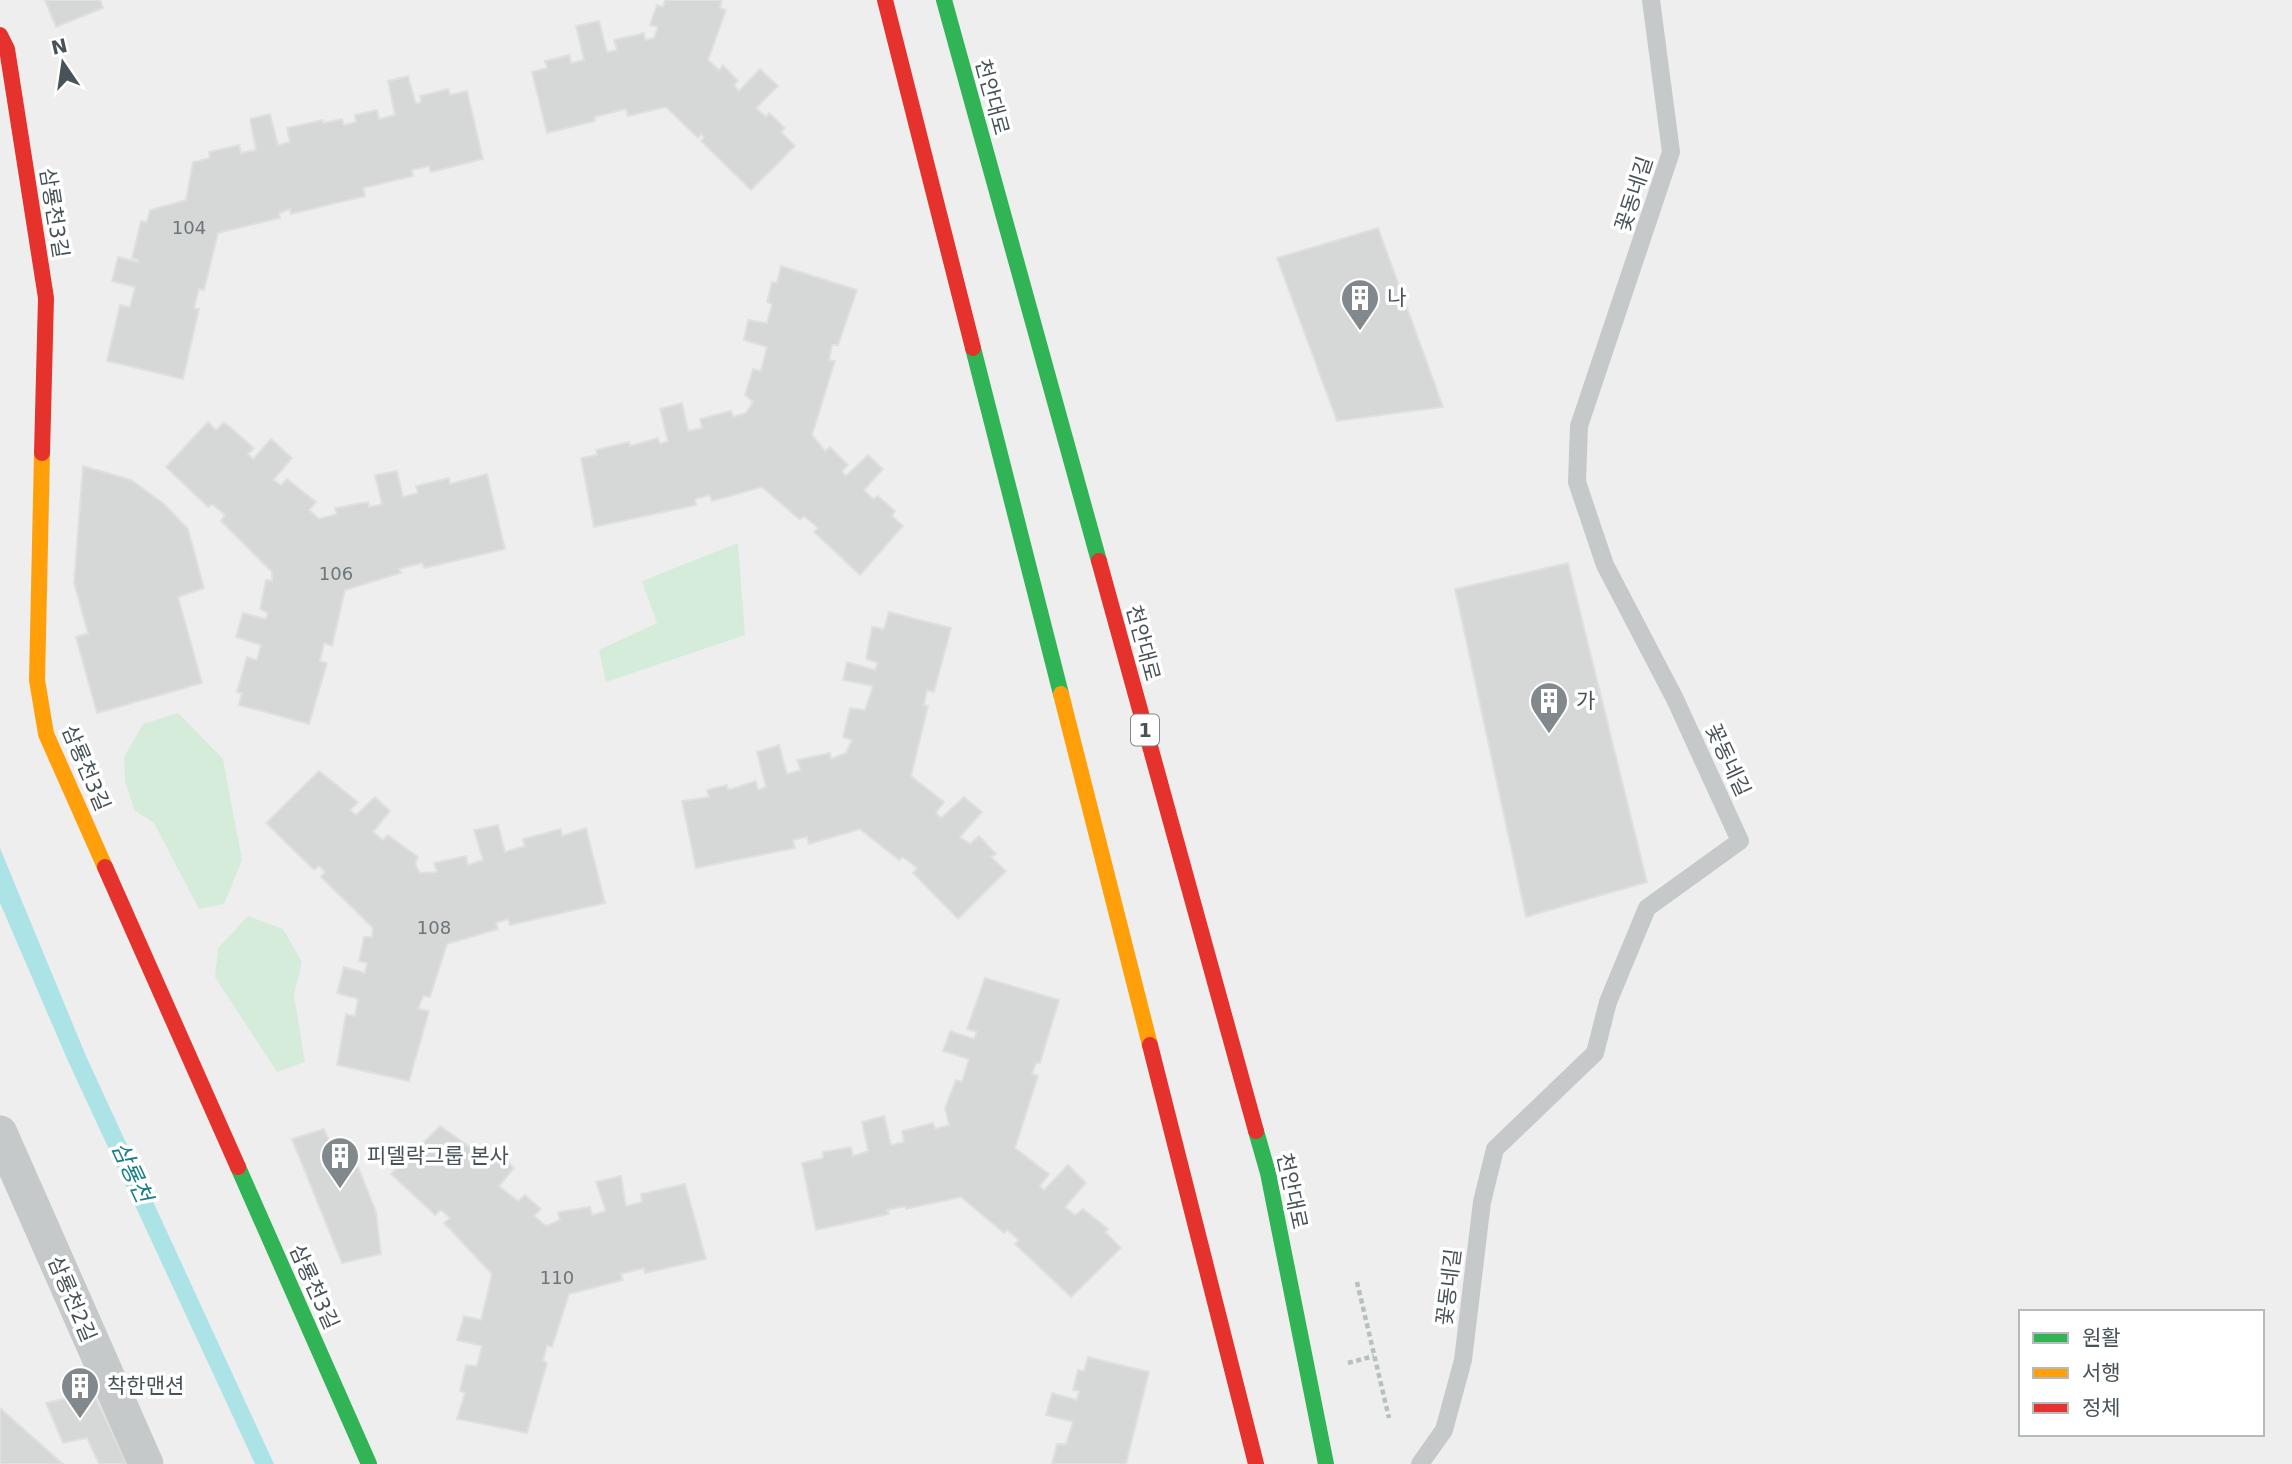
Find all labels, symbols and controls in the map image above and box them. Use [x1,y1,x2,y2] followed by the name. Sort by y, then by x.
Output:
[28,28,98,98] north arrow
[49,34,69,59] text: N
[970,57,1014,137] street label: 천안대로
[1611,154,1657,234] street label: 꽃동네길
[35,166,73,260] street label: 삼룡천3길
[172,217,206,238] house number: 104
[1339,277,1381,332] building icon: 나
[1387,286,1406,310] place label: 나
[319,563,353,584] house number: 106
[1121,603,1165,683] street label: 천안대로
[1528,680,1570,735] building icon: 가
[1576,689,1595,713] place label: 가
[1131,715,1159,746] road number: 1
[1701,720,1755,800] street label: 꽃동네길
[57,722,115,814] street label: 삼룡천3길
[417,917,451,938] house number: 108
[319,1135,361,1190] building icon: 피델락그룹 본사
[107,1138,158,1209] water label: 삼룡천
[367,1144,509,1168] place label: 피델락그룹 본사
[1272,1151,1312,1231] street label: 천안대로
[285,1241,343,1333] street label: 삼룡천3길
[1432,1247,1466,1327] street label: 꽃동네길
[43,1253,101,1345] street label: 삼룡천2길
[540,1267,574,1288] house number: 110
[2019,1310,2264,1436] legend
[2082,1326,2121,1350] text: 원활
[2082,1361,2121,1385] text: 서행
[59,1365,101,1420] building icon: 착한맨션
[107,1374,184,1398] place label: 착한맨션
[2082,1396,2121,1420] text: 정체

